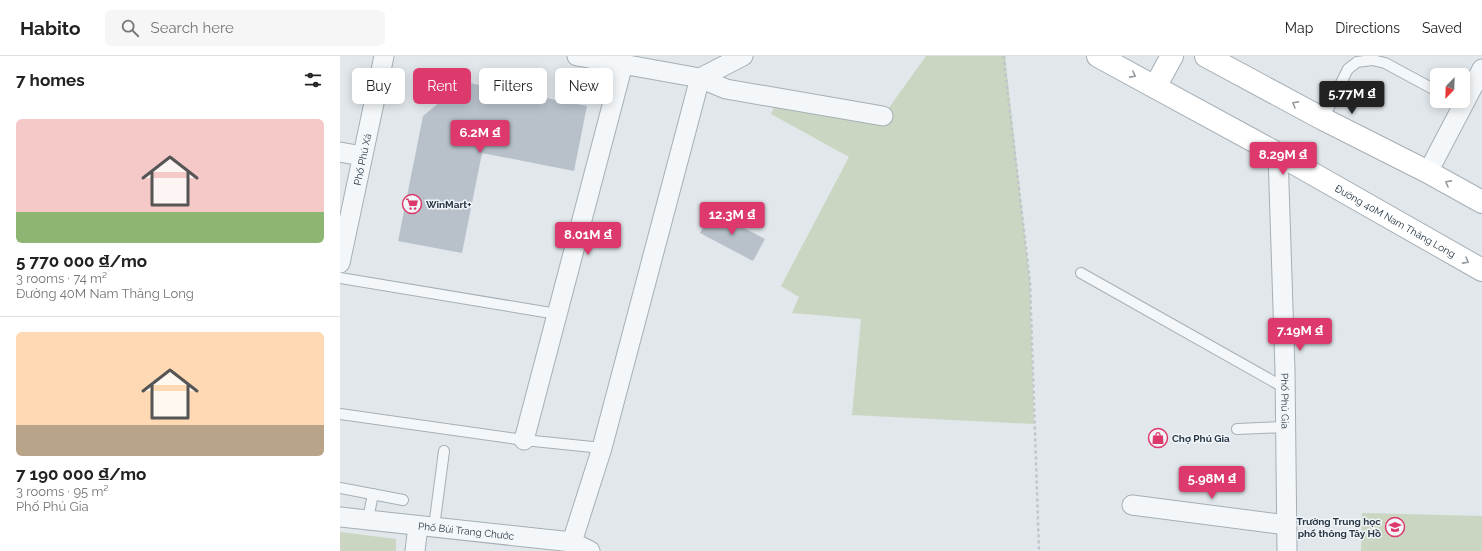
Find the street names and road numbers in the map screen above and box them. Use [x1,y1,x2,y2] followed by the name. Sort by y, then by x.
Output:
[351,132,373,186] street label: Phố Phú Xá
[1333,182,1458,259] street label: Đường 40M Nam Thăng Long
[1280,373,1291,429] street label: Phố Phú Gia
[418,520,515,541] street label: Phố Bùi Trang Chước

